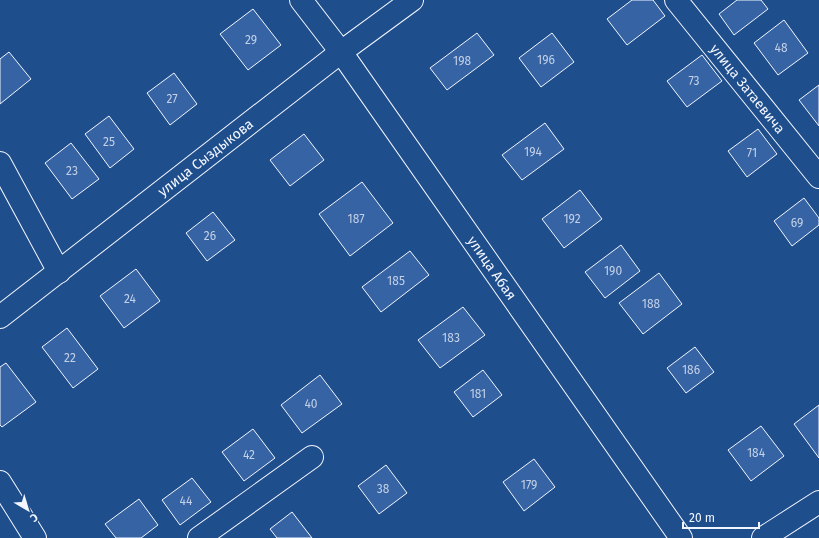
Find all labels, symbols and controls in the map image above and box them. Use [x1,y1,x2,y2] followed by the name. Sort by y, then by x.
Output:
[245,33,257,47] house number: 29
[706,41,788,137] street label: улица Затаевича
[775,41,788,55] house number: 48
[537,53,555,67] house number: 196
[453,54,471,68] house number: 198
[688,74,700,88] house number: 73
[166,92,178,106] house number: 27
[154,115,257,200] street label: улица Сыздыкова
[103,135,115,149] house number: 25
[524,145,542,159] house number: 194
[747,146,757,160] house number: 71
[66,164,78,178] house number: 23
[348,212,364,226] house number: 187
[563,212,581,226] house number: 192
[791,216,803,230] house number: 69
[204,229,216,243] house number: 26
[463,233,520,303] street label: улица Абая
[604,264,622,278] house number: 190
[387,274,405,288] house number: 185
[124,292,137,306] house number: 24
[642,297,661,311] house number: 188
[442,331,460,345] house number: 183
[64,351,76,365] house number: 22
[682,363,700,377] house number: 186
[470,387,486,401] house number: 181
[304,397,318,411] house number: 40
[747,446,766,460] house number: 184
[243,448,255,462] house number: 42
[521,478,537,492] house number: 179
[377,482,390,496] house number: 38
[8,490,48,530] north arrow
[180,494,193,508] house number: 44
[683,504,759,530] scale bar
[27,510,40,525] text: С
[689,511,715,525] text: 20 m

